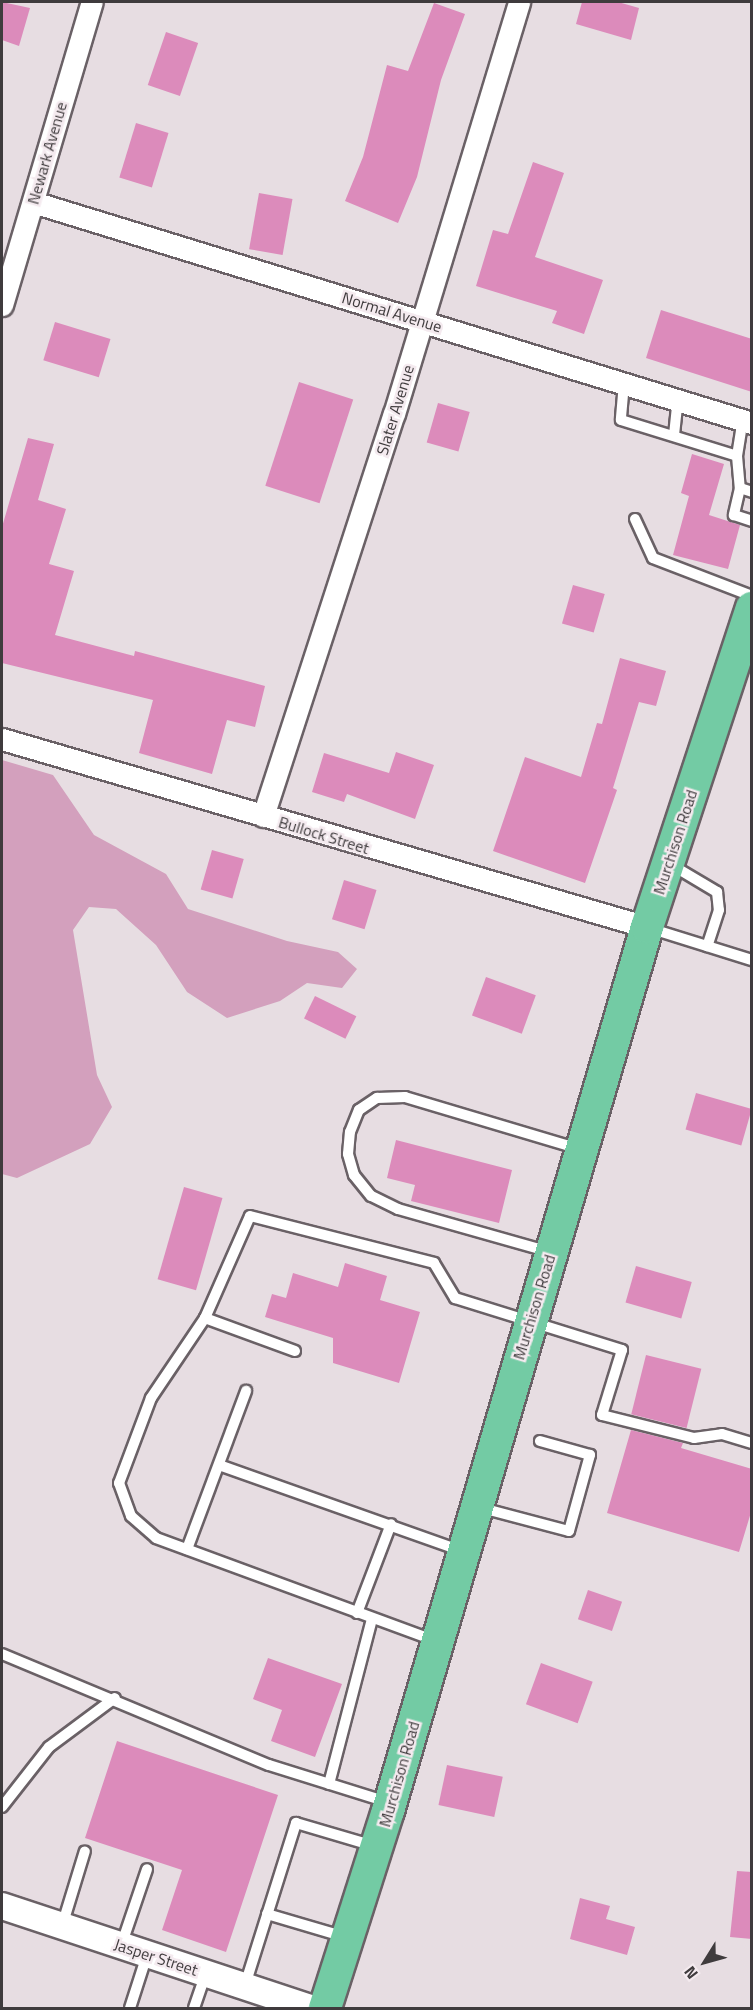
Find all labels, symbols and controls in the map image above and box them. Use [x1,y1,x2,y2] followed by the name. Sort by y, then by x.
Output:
[23,100,71,206] street label: Newark Avenue
[340,288,444,336] street label: Normal Avenue
[372,363,418,457] street label: Slater Avenue
[649,787,701,897] street label: Murchison Road
[276,812,372,858] street label: Bullock Street
[509,1252,559,1362] street label: Murchison Road
[375,1719,423,1829] street label: Murchison Road
[675,1932,735,1992] north arrow
[112,1934,200,1980] street label: Jasper Street
[678,1961,704,1984] text: N

